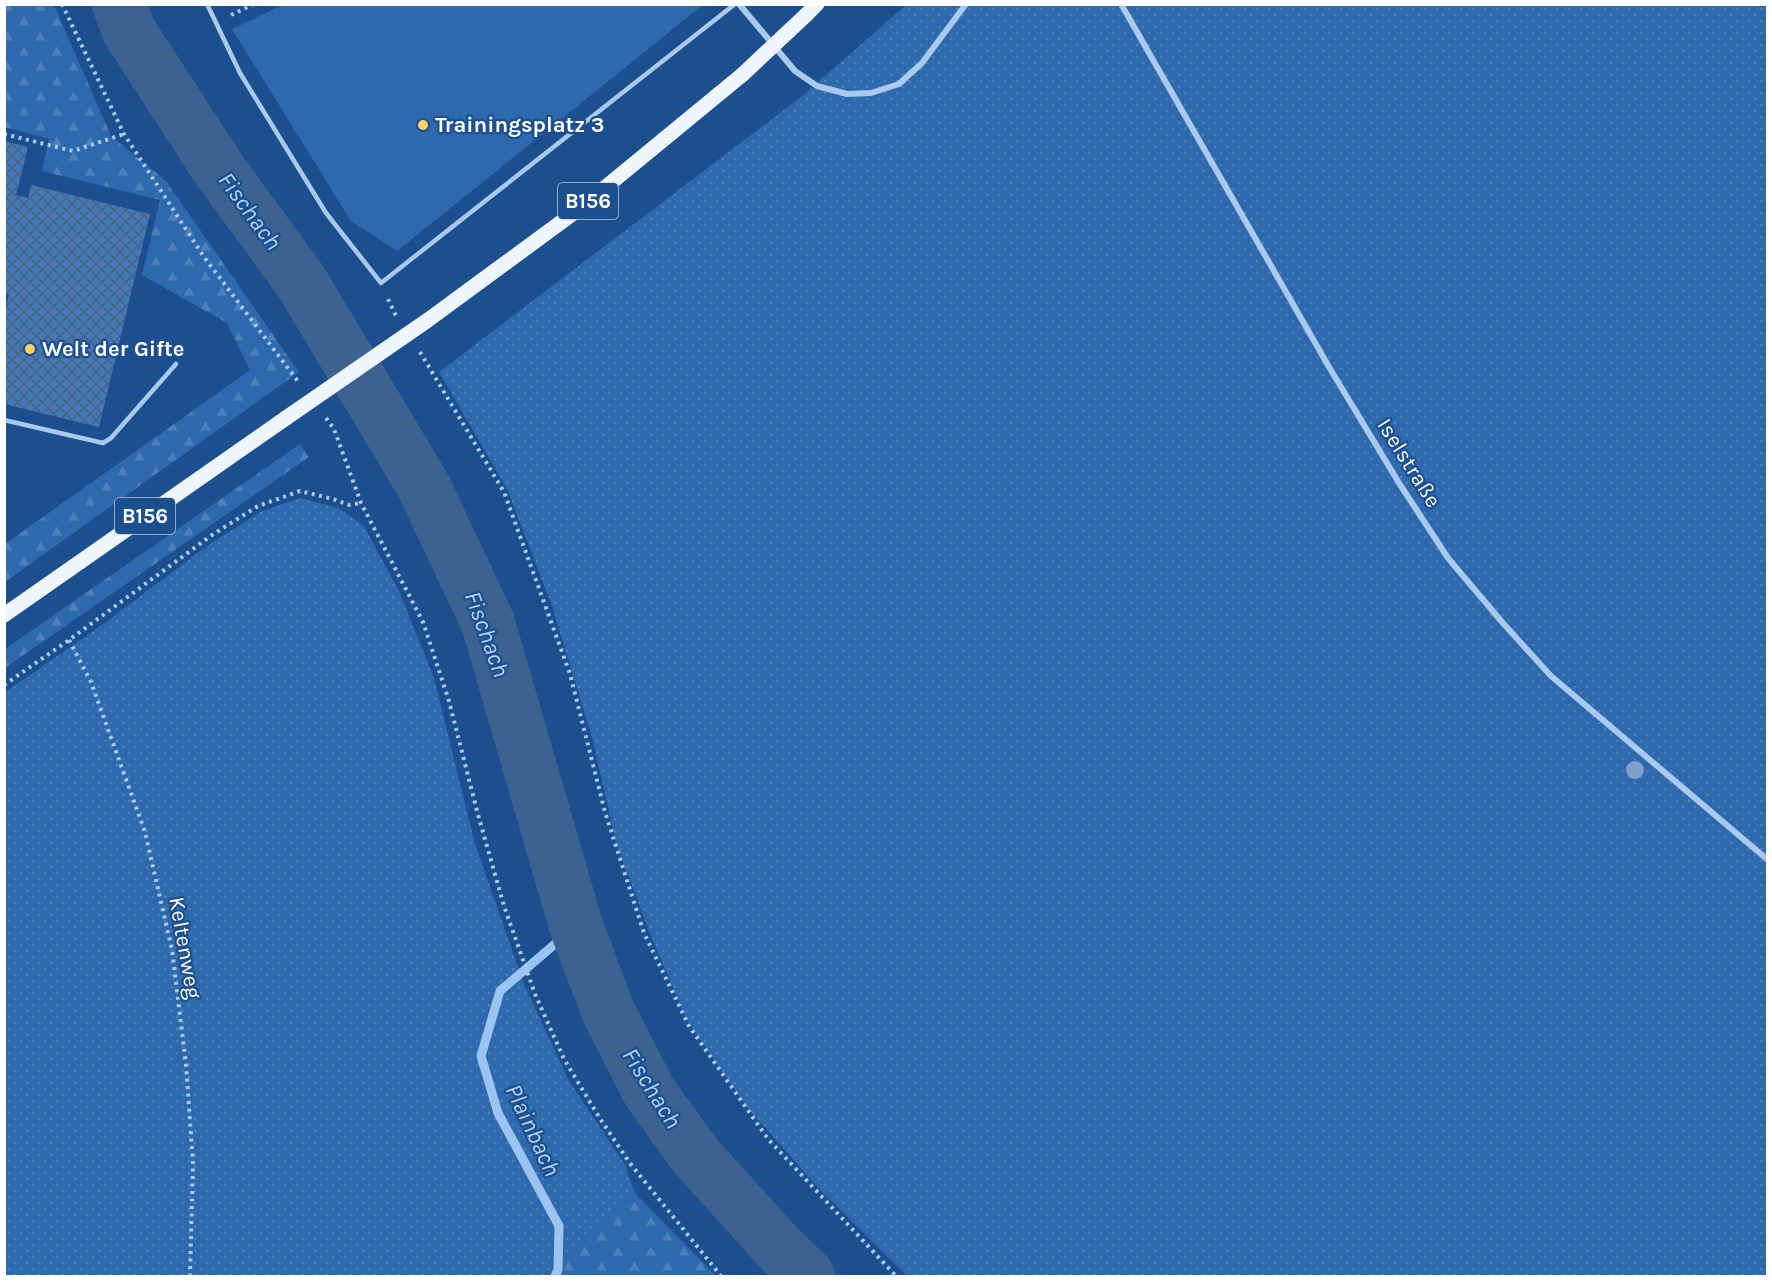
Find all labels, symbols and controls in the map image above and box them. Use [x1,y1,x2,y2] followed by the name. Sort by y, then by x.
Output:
[435,112,604,138] place label: Trainingsplatz 3
[416,118,430,132] marker: Trainingsplatz 3
[212,167,288,255] water label: Fischach
[558,183,618,219] road number: B156
[42,336,184,362] place label: Welt der Gifte
[23,342,37,356] marker: Welt der Gifte
[1372,414,1446,512] street label: Iselstraße
[115,498,175,534] road number: B156
[459,587,515,681] water label: Fischach
[163,895,207,1002] street label: Keltenweg
[616,1043,688,1133] water label: Fischach
[499,1079,567,1181] water label: Plainbach

